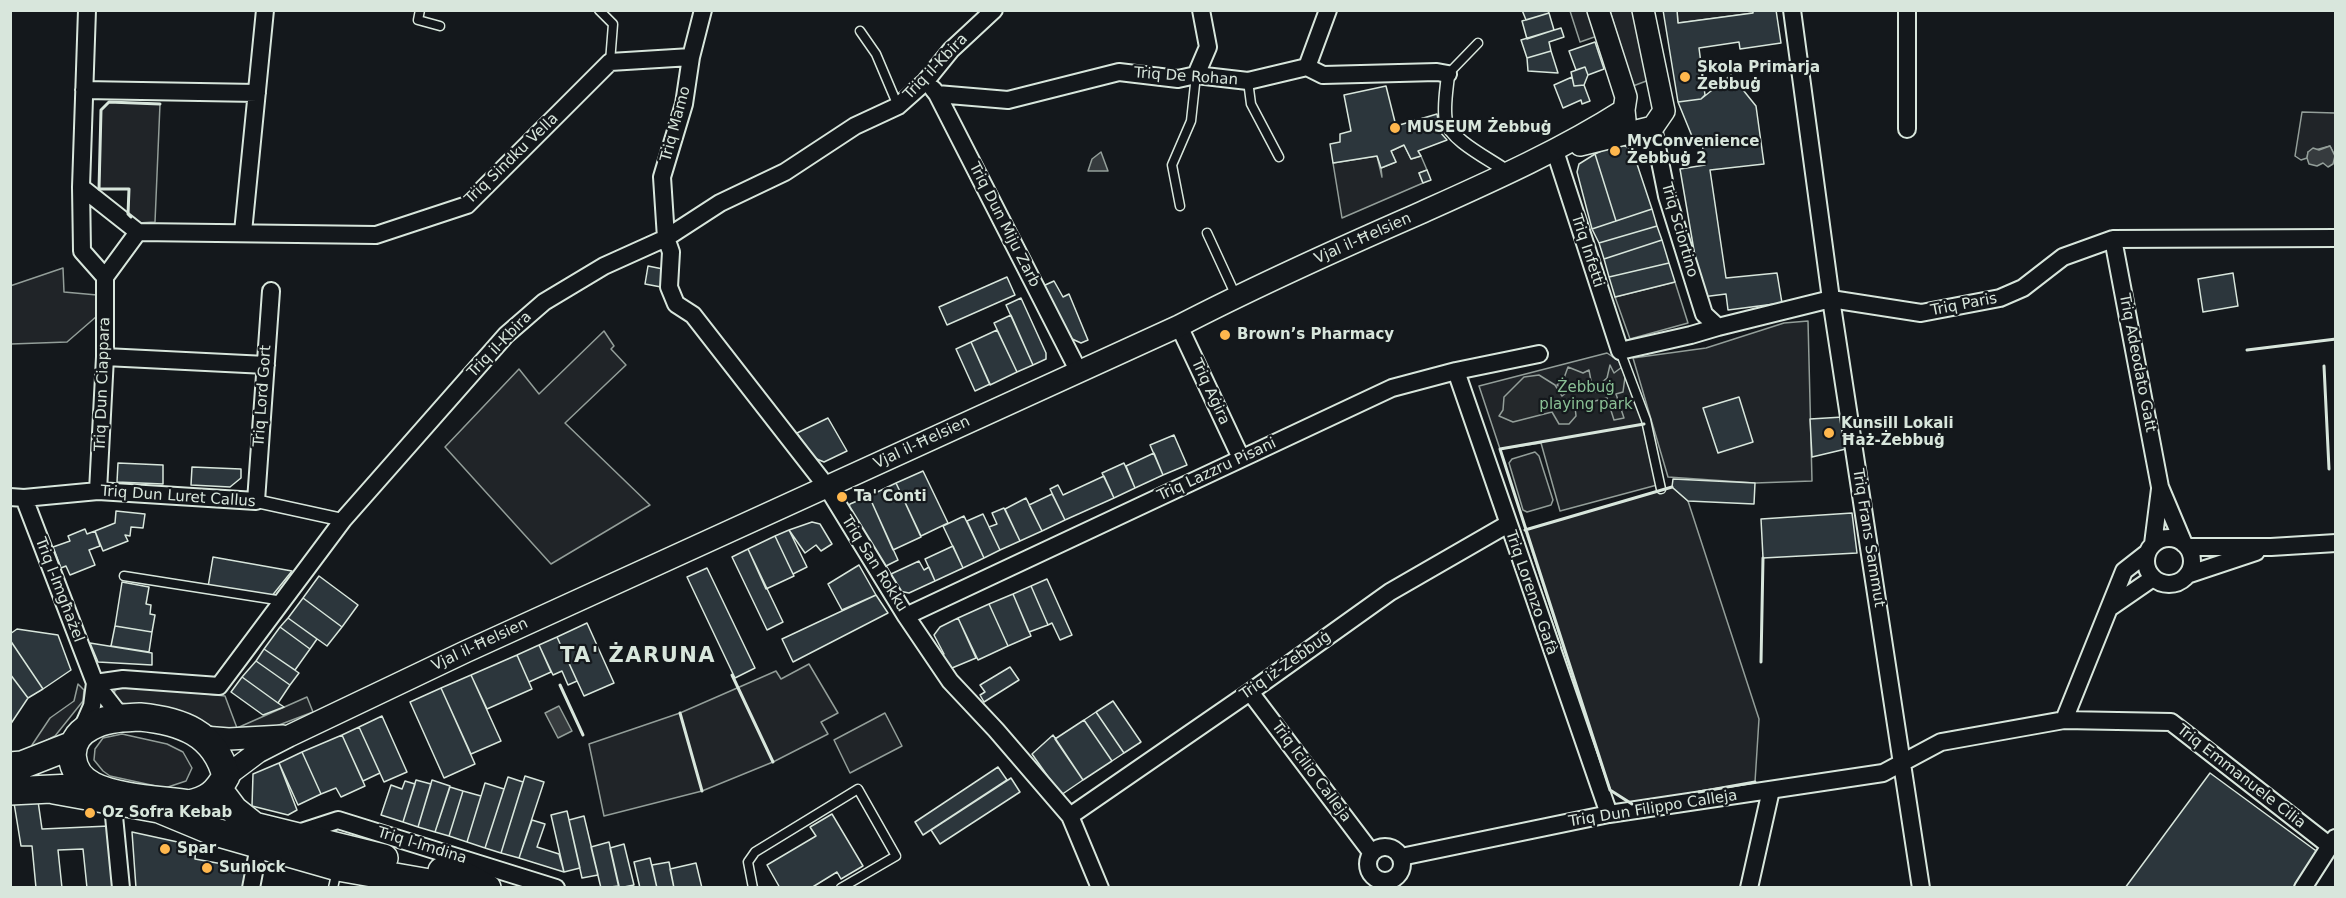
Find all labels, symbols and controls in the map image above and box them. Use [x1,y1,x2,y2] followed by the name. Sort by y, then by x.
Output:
[900,30,972,104] street label: Triq il-Kbira
[1697,59,1820,94] place label: Skola Primarja Żebbuġ
[1133,64,1239,90] street label: Triq De Rohan
[1678,70,1692,84] marker: Skola Primarja Żebbuġ
[657,84,695,164] street label: Triq Mamo
[462,110,562,208] street label: Triq Sindku Vella
[1407,119,1551,137] place label: MUSEUM Żebbuġ
[1388,121,1402,135] marker: MUSEUM Żebbuġ
[1627,133,1759,168] place label: MyConvenience Żebbuġ 2
[1608,144,1622,158] marker: MyConvenience Żebbuġ 2
[965,160,1043,290] street label: Triq Dun Miju Zarb
[1657,181,1701,279] street label: Triq Sciortino
[1312,210,1414,268] street label: Vjal il-Ħelsien
[1567,212,1607,290] street label: Triq Infetti
[1929,290,1999,320] street label: Triq Paris
[2115,292,2159,434] street label: Triq Adeodato Gatt
[464,308,536,382] street label: Triq il-Kbira
[92,317,114,451] street label: Triq Dun Ciappara
[1237,326,1394,344] place label: Brown’s Pharmacy
[1218,328,1232,342] marker: Brown’s Pharmacy
[250,345,276,447] street label: Triq Lord Gort
[1187,356,1233,428] street label: Triq Aġira
[1539,379,1633,414] park label: Żebbuġ playing park
[871,413,973,473] street label: Vjal il-Ħelsien
[1841,415,1954,450] place label: Kunsill Lokali Ħaż-Żebbuġ
[1822,426,1836,440] marker: Kunsill Lokali Ħaż-Żebbuġ
[1155,435,1279,505] street label: Triq Lazzru Pisani
[1848,468,1888,608] street label: Triq Frans Sammut
[100,483,256,511] street label: Triq Dun Luret Callus
[854,488,927,506] place label: Ta' Conti
[835,490,849,504] marker: Ta' Conti
[837,513,911,615] street label: Triq San Rokku
[1501,528,1561,658] street label: Triq Lorenzo Gafà
[31,535,87,645] street label: Triq l-Imgħażel
[429,615,531,675] street label: Vjal il-Ħelsien
[1237,628,1335,704] street label: Triq iż-Żebbuġ
[560,644,716,670] district label: TA' ŻARUNA
[1267,718,1355,826] street label: Triq Icilio Calleja
[2173,721,2309,833] street label: Triq Emmanuele Cilia
[1567,787,1739,831] street label: Triq Dun Filippo Calleja
[102,804,232,822] place label: Oz Sofra Kebab
[83,806,97,820] marker: Oz Sofra Kebab
[375,824,469,868] street label: Triq l-Imdina
[177,840,216,858] place label: Spar
[158,842,172,856] marker: Spar
[219,859,285,877] place label: Sunlock
[200,861,214,875] marker: Sunlock

